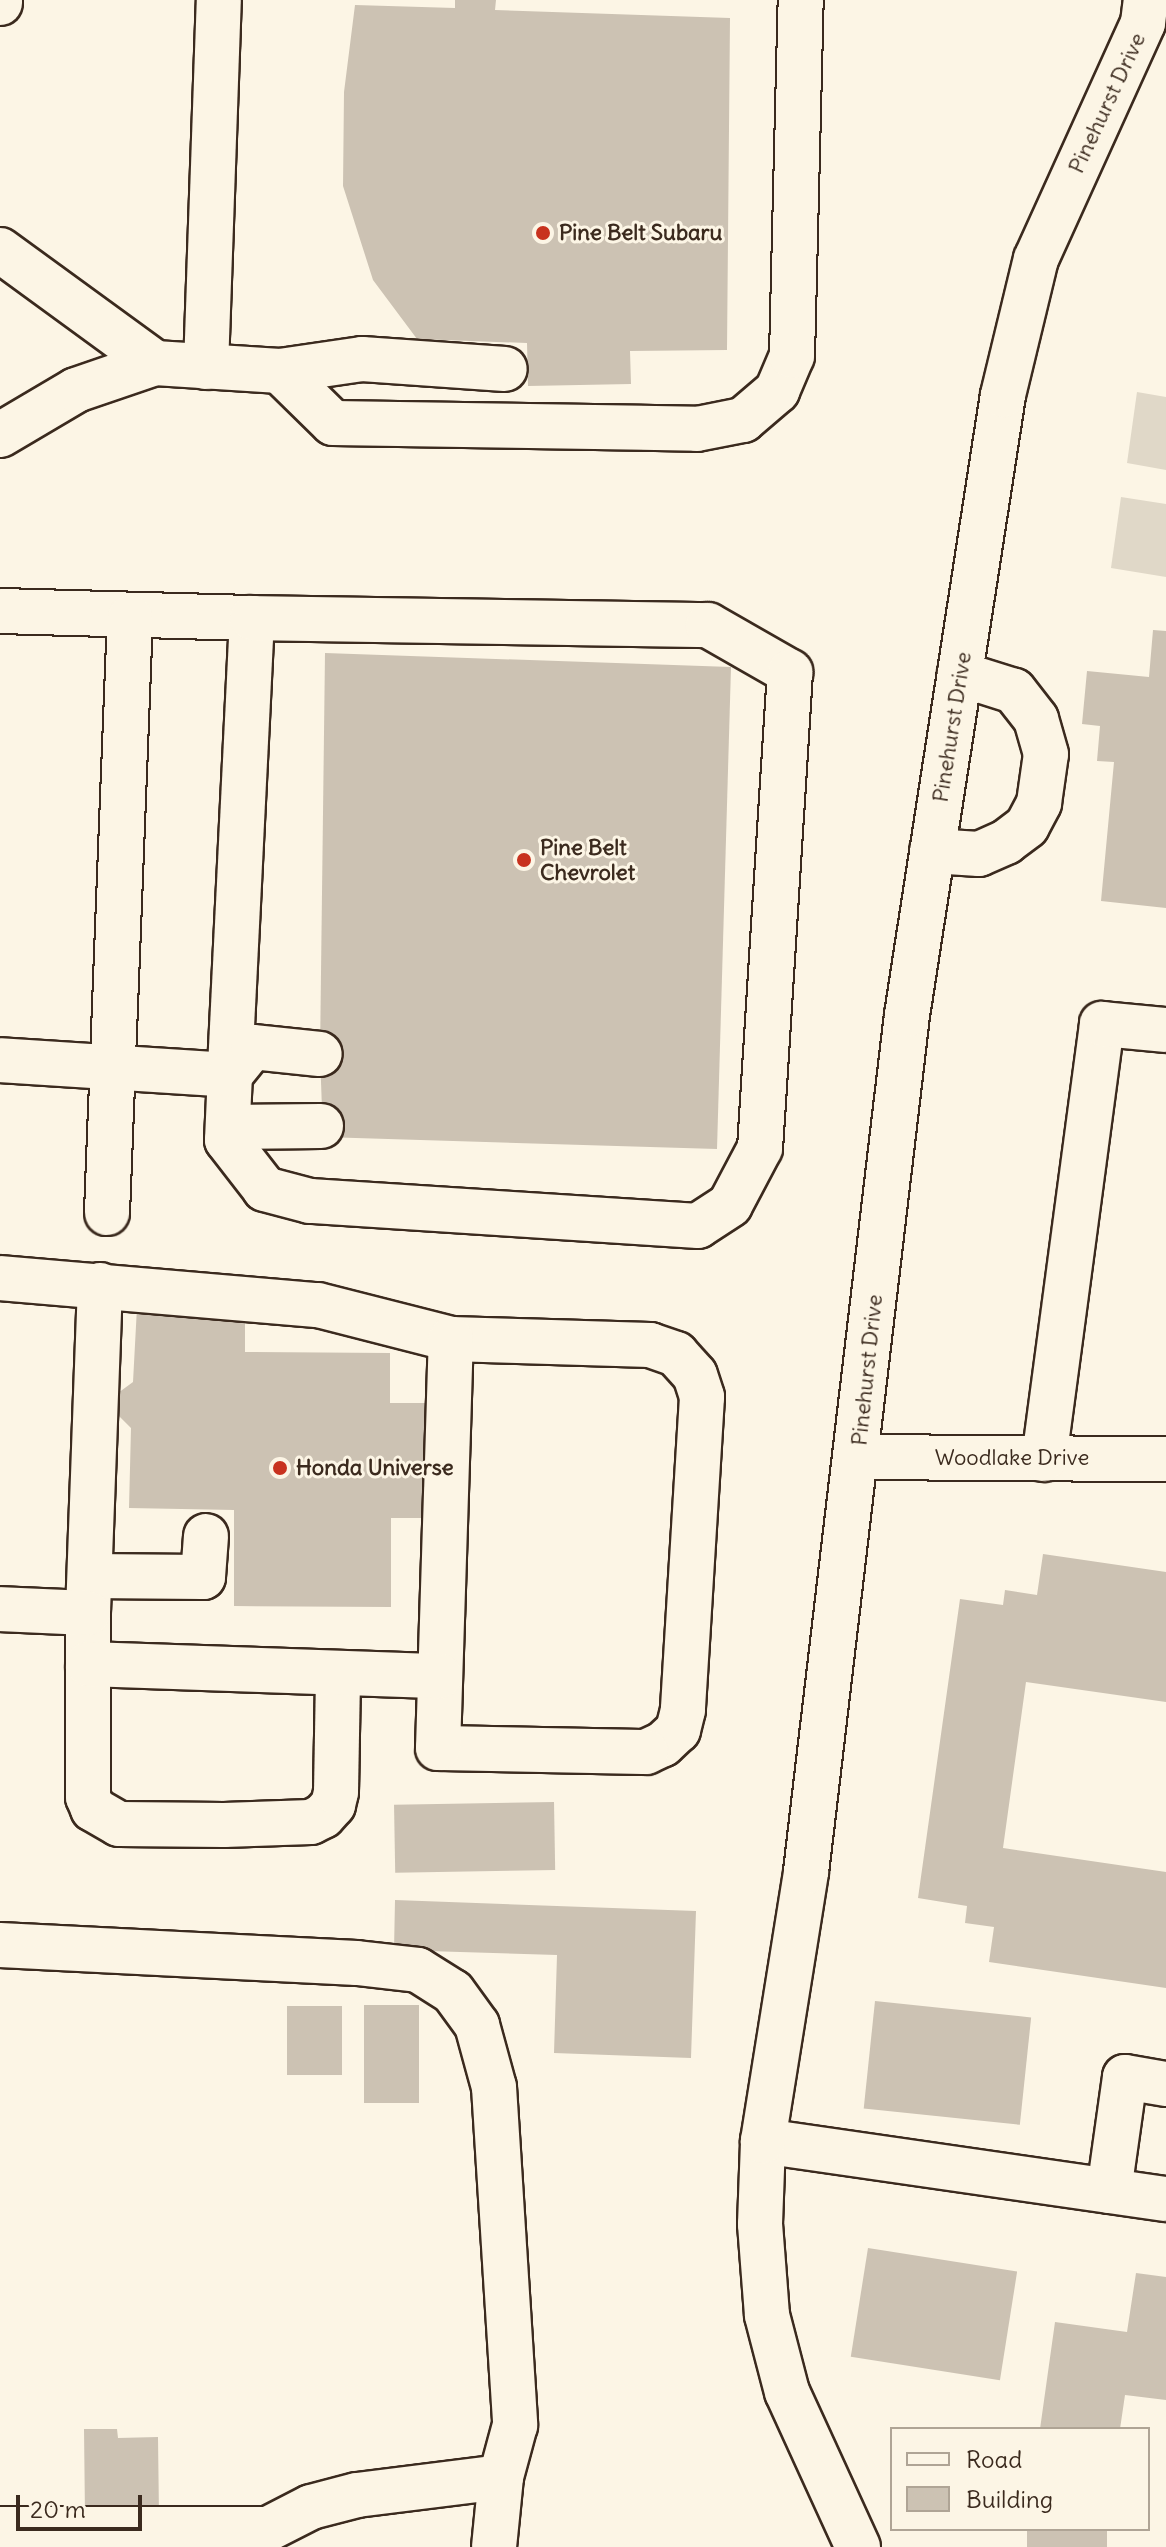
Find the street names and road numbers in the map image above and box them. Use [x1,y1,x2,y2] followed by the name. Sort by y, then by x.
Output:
[1063,29,1151,177] street label: Pinehurst Drive
[927,650,977,804] street label: Pinehurst Drive
[846,1293,888,1447] street label: Pinehurst Drive
[935,1445,1089,1471] street label: Woodlake Drive

